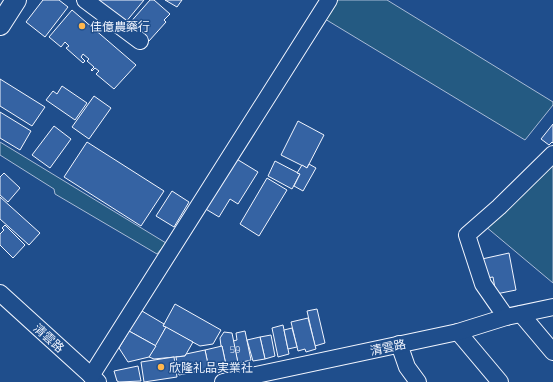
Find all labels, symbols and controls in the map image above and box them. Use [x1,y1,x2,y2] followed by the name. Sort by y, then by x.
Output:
[90,17,150,36] place label: 佳億農藥行
[77,21,87,31] marker: 佳億農藥行
[29,319,69,357] street label: 清雲路
[368,334,408,360] street label: 清雲路
[229,342,241,357] house number: 59
[169,358,253,377] place label: 欣隆礼品実業社
[156,362,166,372] marker: 欣隆礼品実業社

